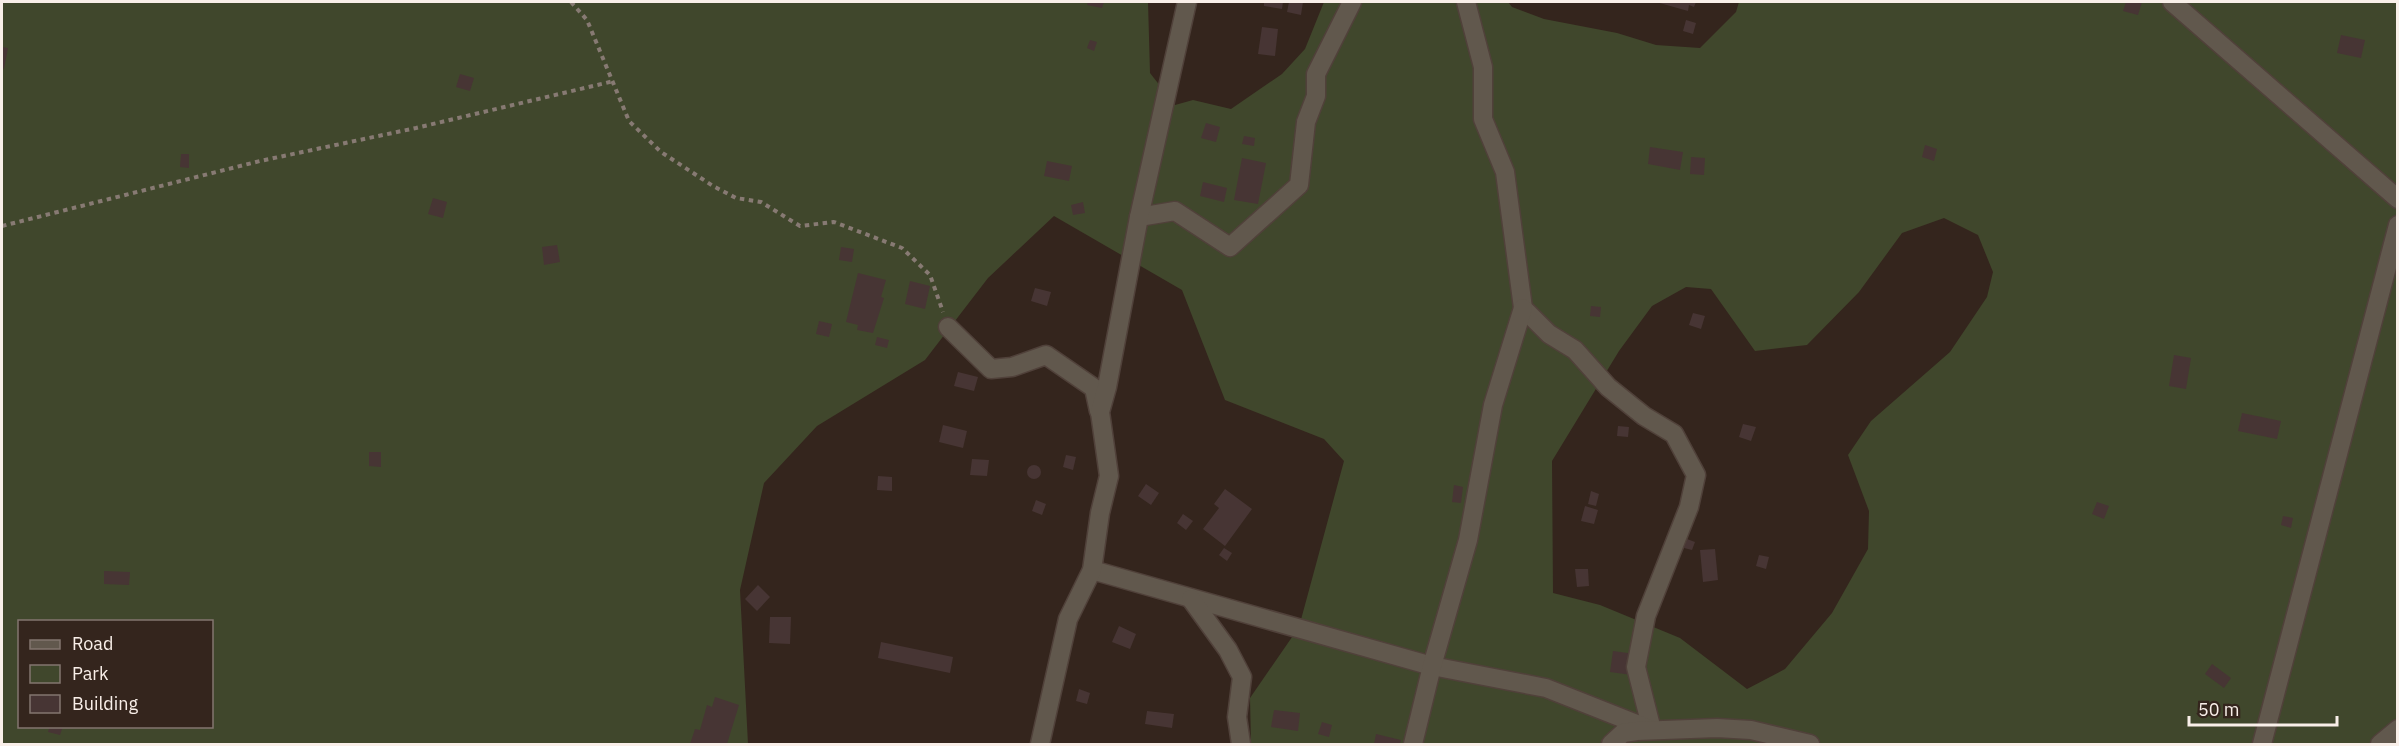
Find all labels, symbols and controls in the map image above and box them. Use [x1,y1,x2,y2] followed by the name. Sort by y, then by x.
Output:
[18,620,213,728] legend
[72,632,113,655] text: Road
[72,662,109,685] text: Park
[2189,689,2338,727] scale bar
[72,692,139,715] text: Building
[2198,698,2240,721] text: 50 m

